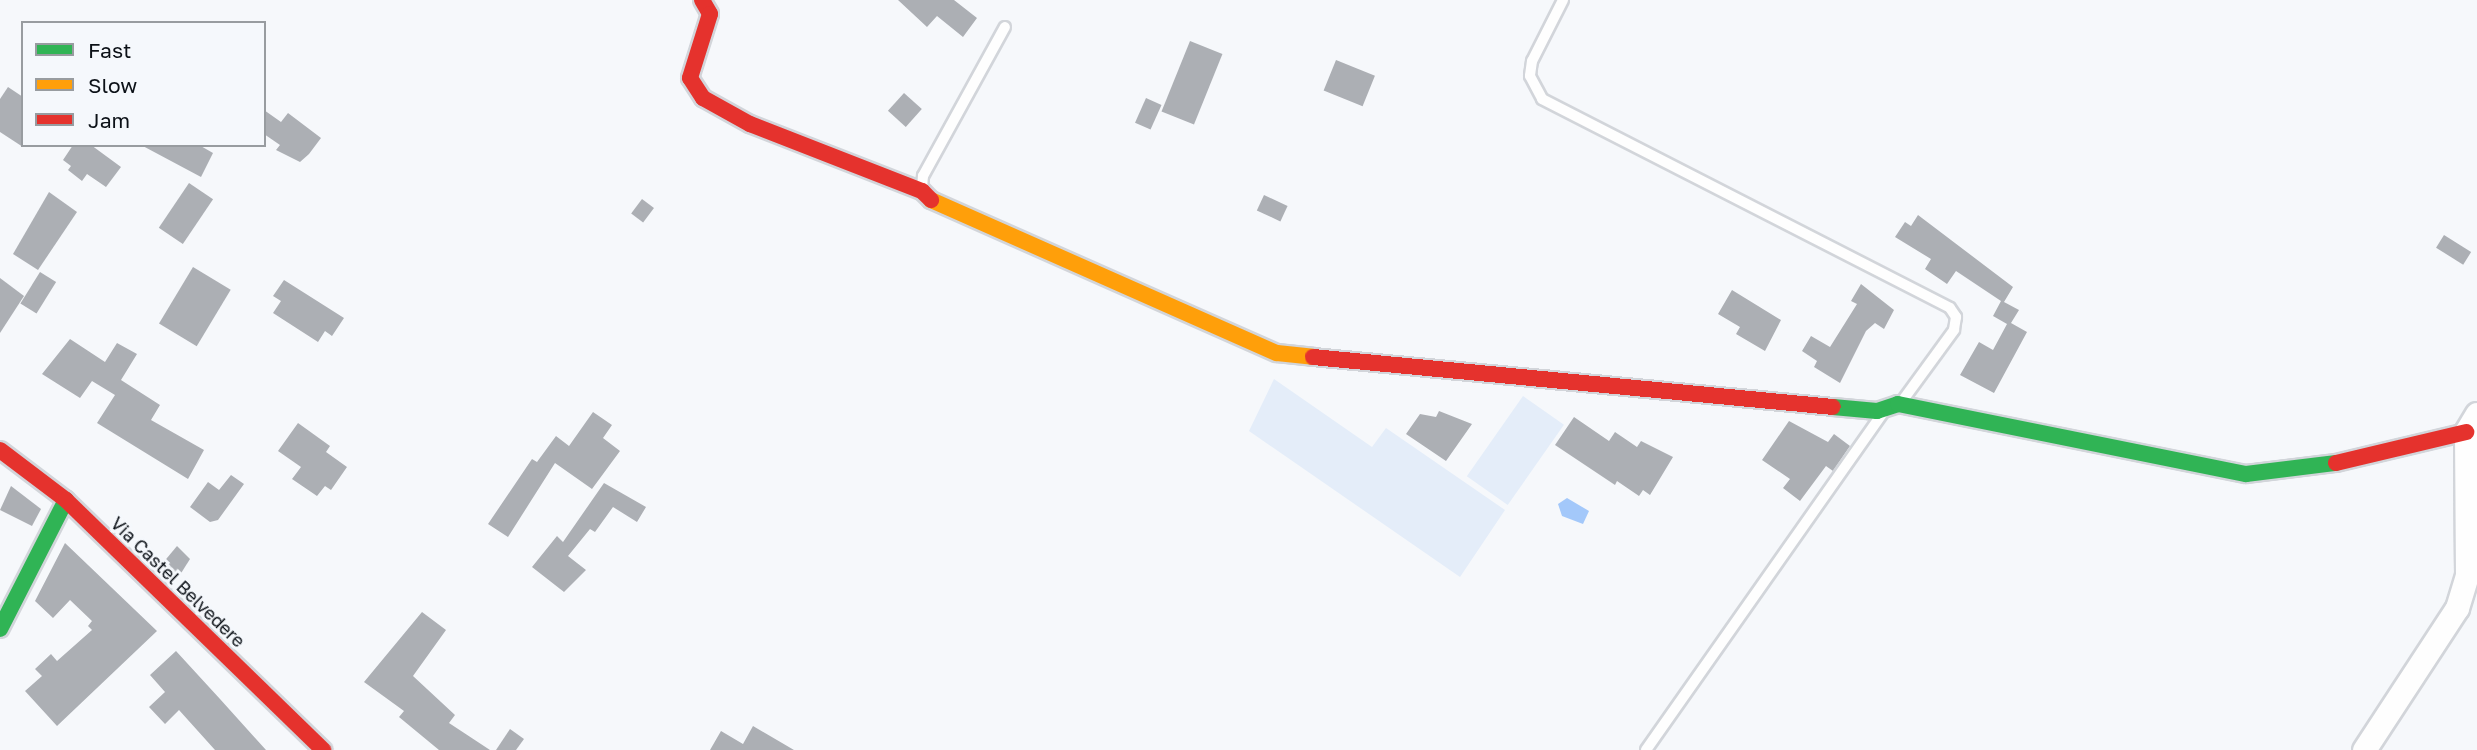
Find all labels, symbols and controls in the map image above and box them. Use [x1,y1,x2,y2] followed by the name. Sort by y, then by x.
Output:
[21,21,266,147] legend
[88,37,131,63] text: Fast
[88,72,137,98] text: Slow
[88,107,130,133] text: Jam
[106,512,250,652] street label: Via Castel Belvedere

